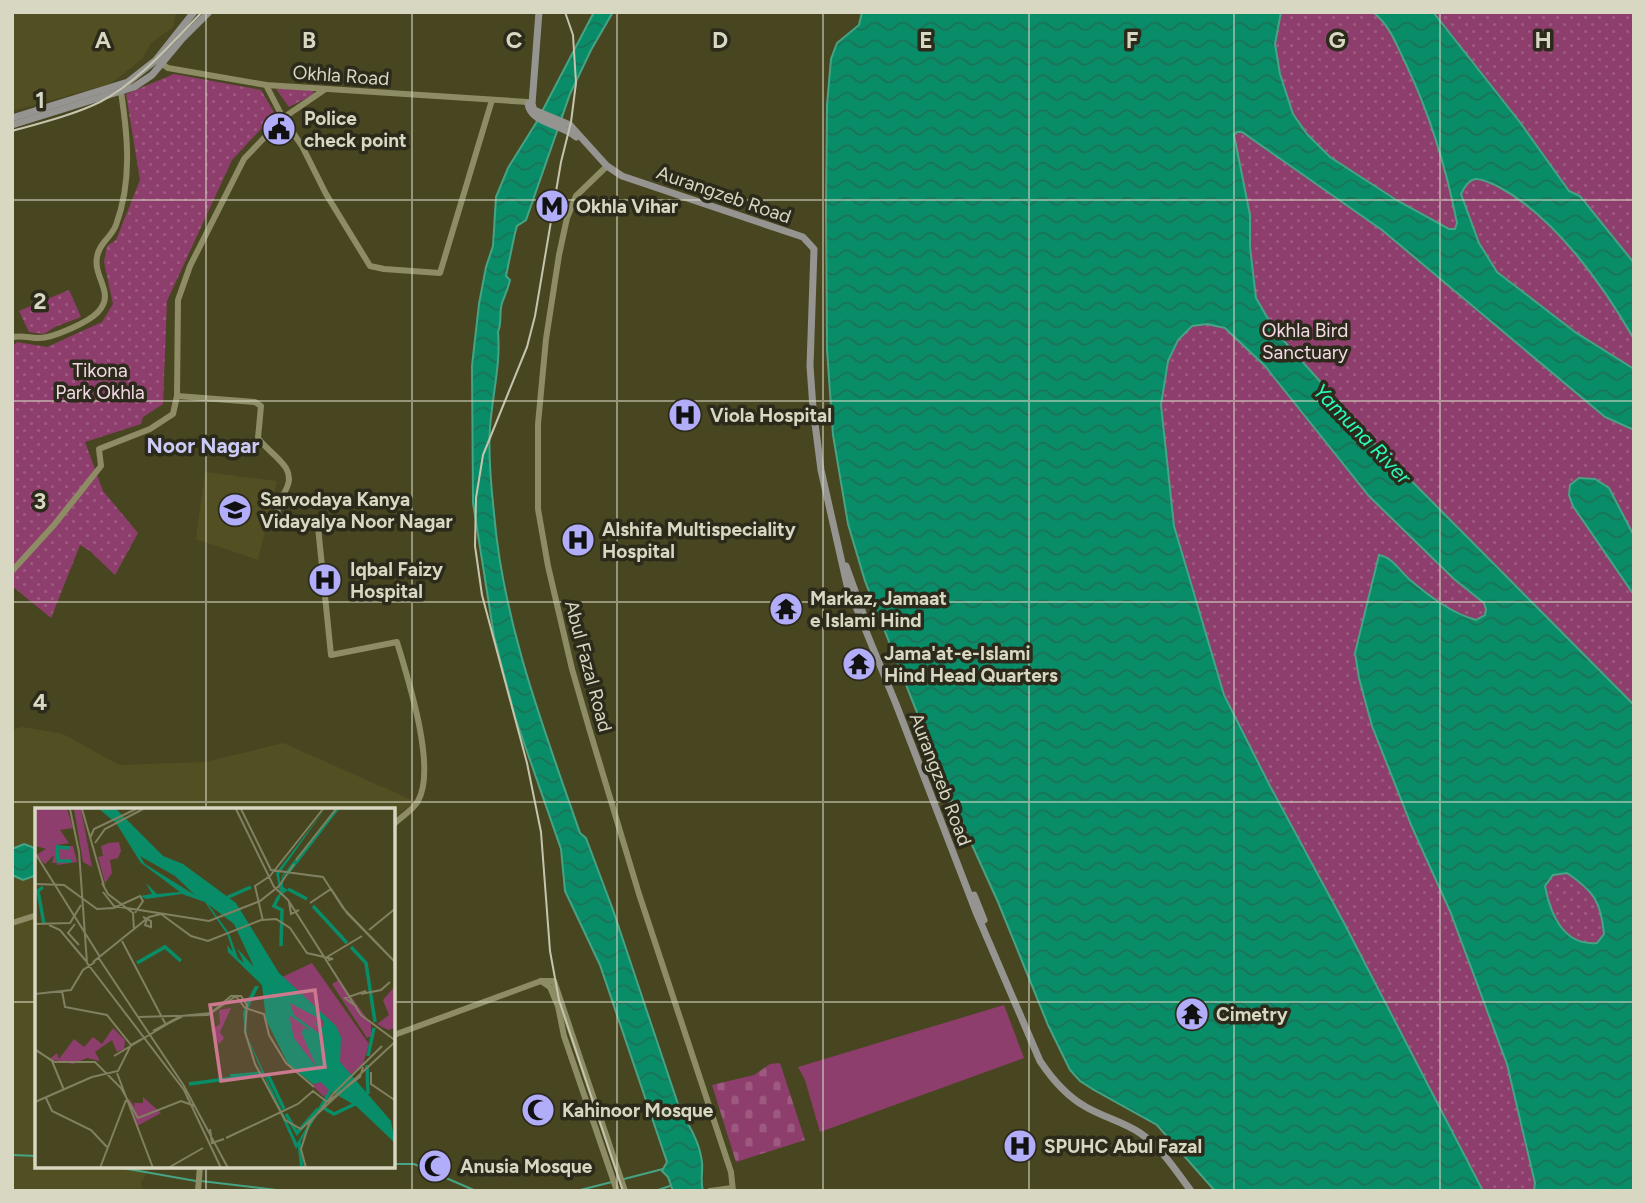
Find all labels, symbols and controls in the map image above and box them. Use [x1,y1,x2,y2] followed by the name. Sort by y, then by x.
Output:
[95,26,112,54] text: A
[302,26,316,54] text: B
[506,26,523,54] text: C
[712,26,728,54] text: D
[919,26,933,54] text: E
[1126,26,1139,54] text: F
[1328,26,1346,54] text: G
[1534,26,1552,54] text: H
[292,61,390,90] street label: Okhla Road
[35,86,45,114] text: 1
[304,107,407,152] place label: Police check point
[260,110,298,148] public building icon: Police check point
[654,161,794,228] street label: Aurangzeb Road
[533,187,571,225] metro station icon: Okhla Vihar
[576,195,678,218] place label: Okhla Vihar
[33,287,47,315] text: 2
[1262,319,1348,364] park label: Okhla Bird Sanctuary
[55,359,145,404] park label: Tikona Park Okhla
[1308,378,1417,490] water label: Yamuna River
[666,396,704,434] hospital icon: Viola Hospital
[710,404,832,427] place label: Viola Hospital
[147,433,259,458] district label: Noor Nagar
[34,487,46,515] text: 3
[260,488,453,533] place label: Sarvodaya Kanya Vidayalya Noor Nagar
[216,491,254,529] school or university icon: Sarvodaya Kanya Vidayalya Noor Nagar
[602,518,796,563] place label: Alshifa Multispeciality Hospital
[559,521,597,559] hospital icon: Alshifa Multispeciality Hospital
[350,558,443,603] place label: Iqbal Faizy Hospital
[306,561,344,599] hospital icon: Iqbal Faizy Hospital
[810,587,947,632] place label: Markaz, Jamaat e Islami Hind
[767,590,805,628] temple icon: Markaz, Jamaat e Islami Hind
[560,598,617,734] street label: Abul Fazal Road
[884,642,1058,687] place label: Jama'at-e-Islami Hind Head Quarters
[840,645,878,683] temple icon: Jama'at-e-Islami Hind Head Quarters
[33,688,47,716] text: 4
[905,709,976,849] street label: Aurangzeb Road
[35,808,396,1168] inset map
[1173,995,1211,1033] temple icon: Cimetry
[1216,1003,1288,1026] place label: Cimetry
[519,1091,557,1129] mosque icon: Kahinoor Mosque
[562,1099,714,1122] place label: Kahinoor Mosque
[1001,1127,1039,1165] hospital icon: SPUHC Abul Fazal
[1044,1135,1202,1158] place label: SPUHC Abul Fazal
[416,1147,454,1185] mosque icon: Anusia Mosque
[460,1155,593,1178] place label: Anusia Mosque

